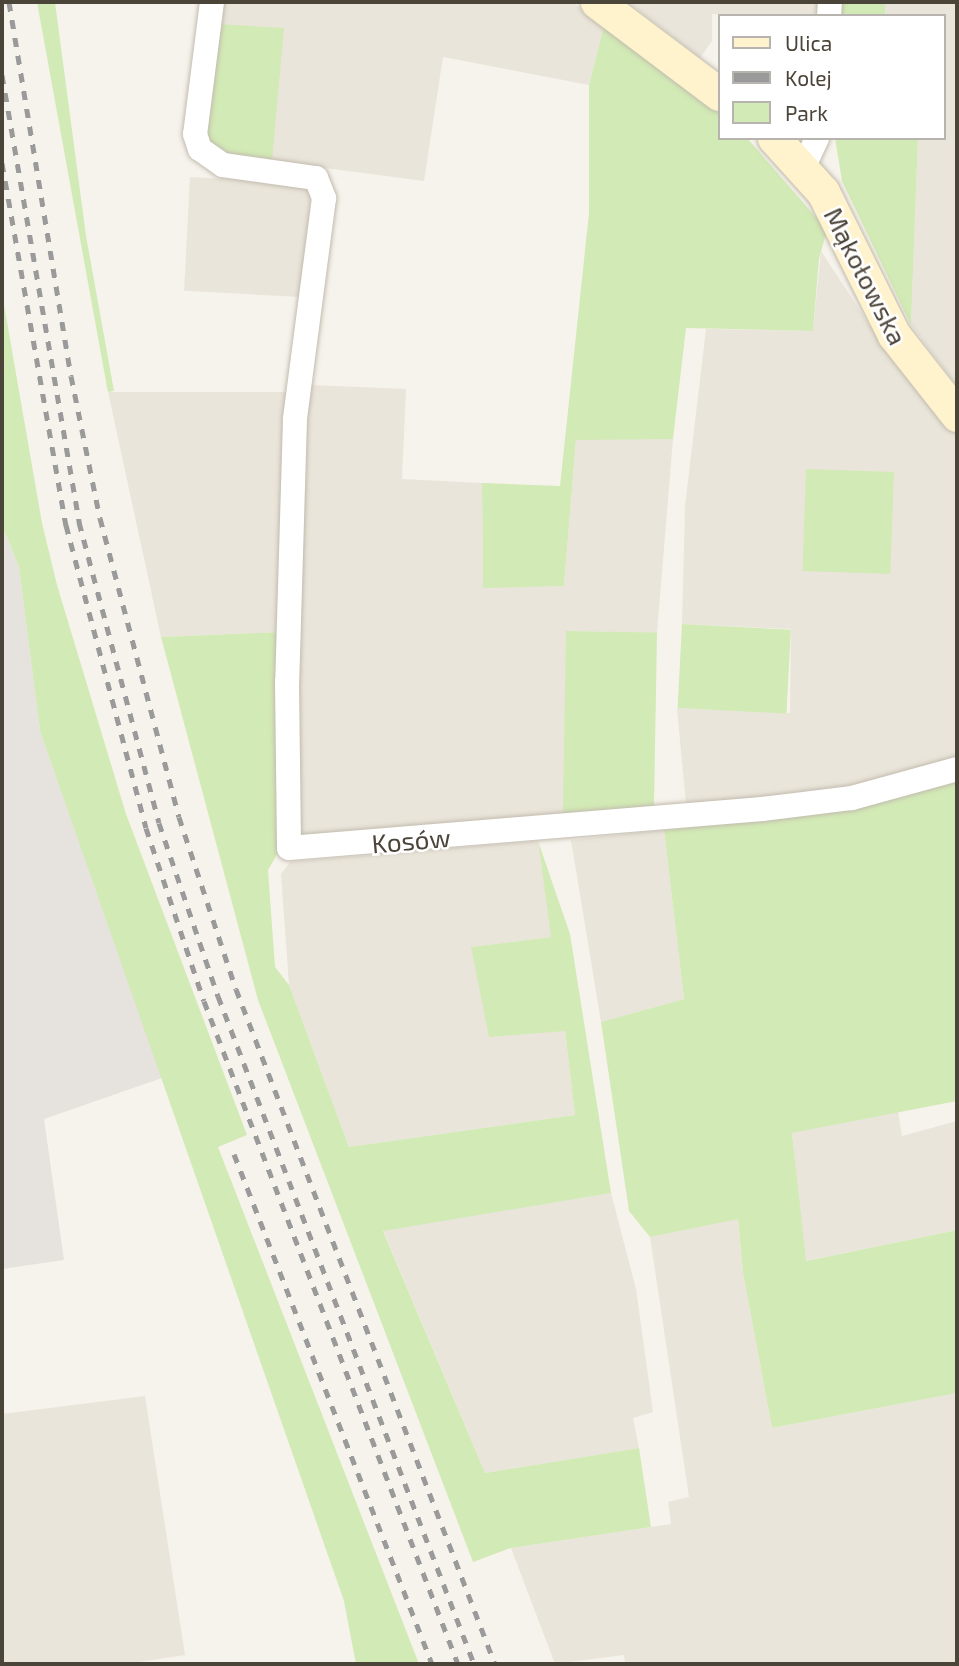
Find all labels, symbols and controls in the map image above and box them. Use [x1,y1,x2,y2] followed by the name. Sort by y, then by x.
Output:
[718,14,945,140] legend
[785,30,832,55] text: Ulica
[785,65,832,90] text: Kolej
[785,100,828,125] text: Park
[818,202,914,350] street label: Mąkołowska
[370,821,452,859] street label: Kosów

